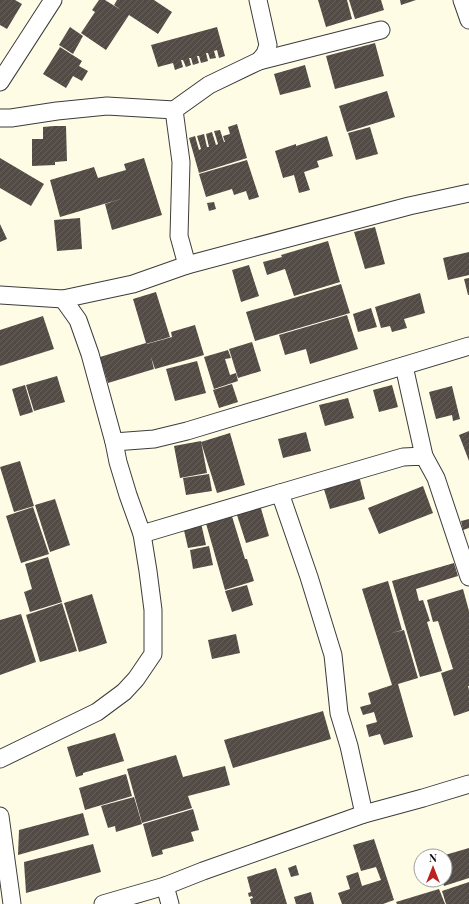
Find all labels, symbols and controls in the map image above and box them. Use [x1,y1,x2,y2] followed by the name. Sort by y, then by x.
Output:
[413,848,453,888] north arrow
[429,850,437,865] text: N

